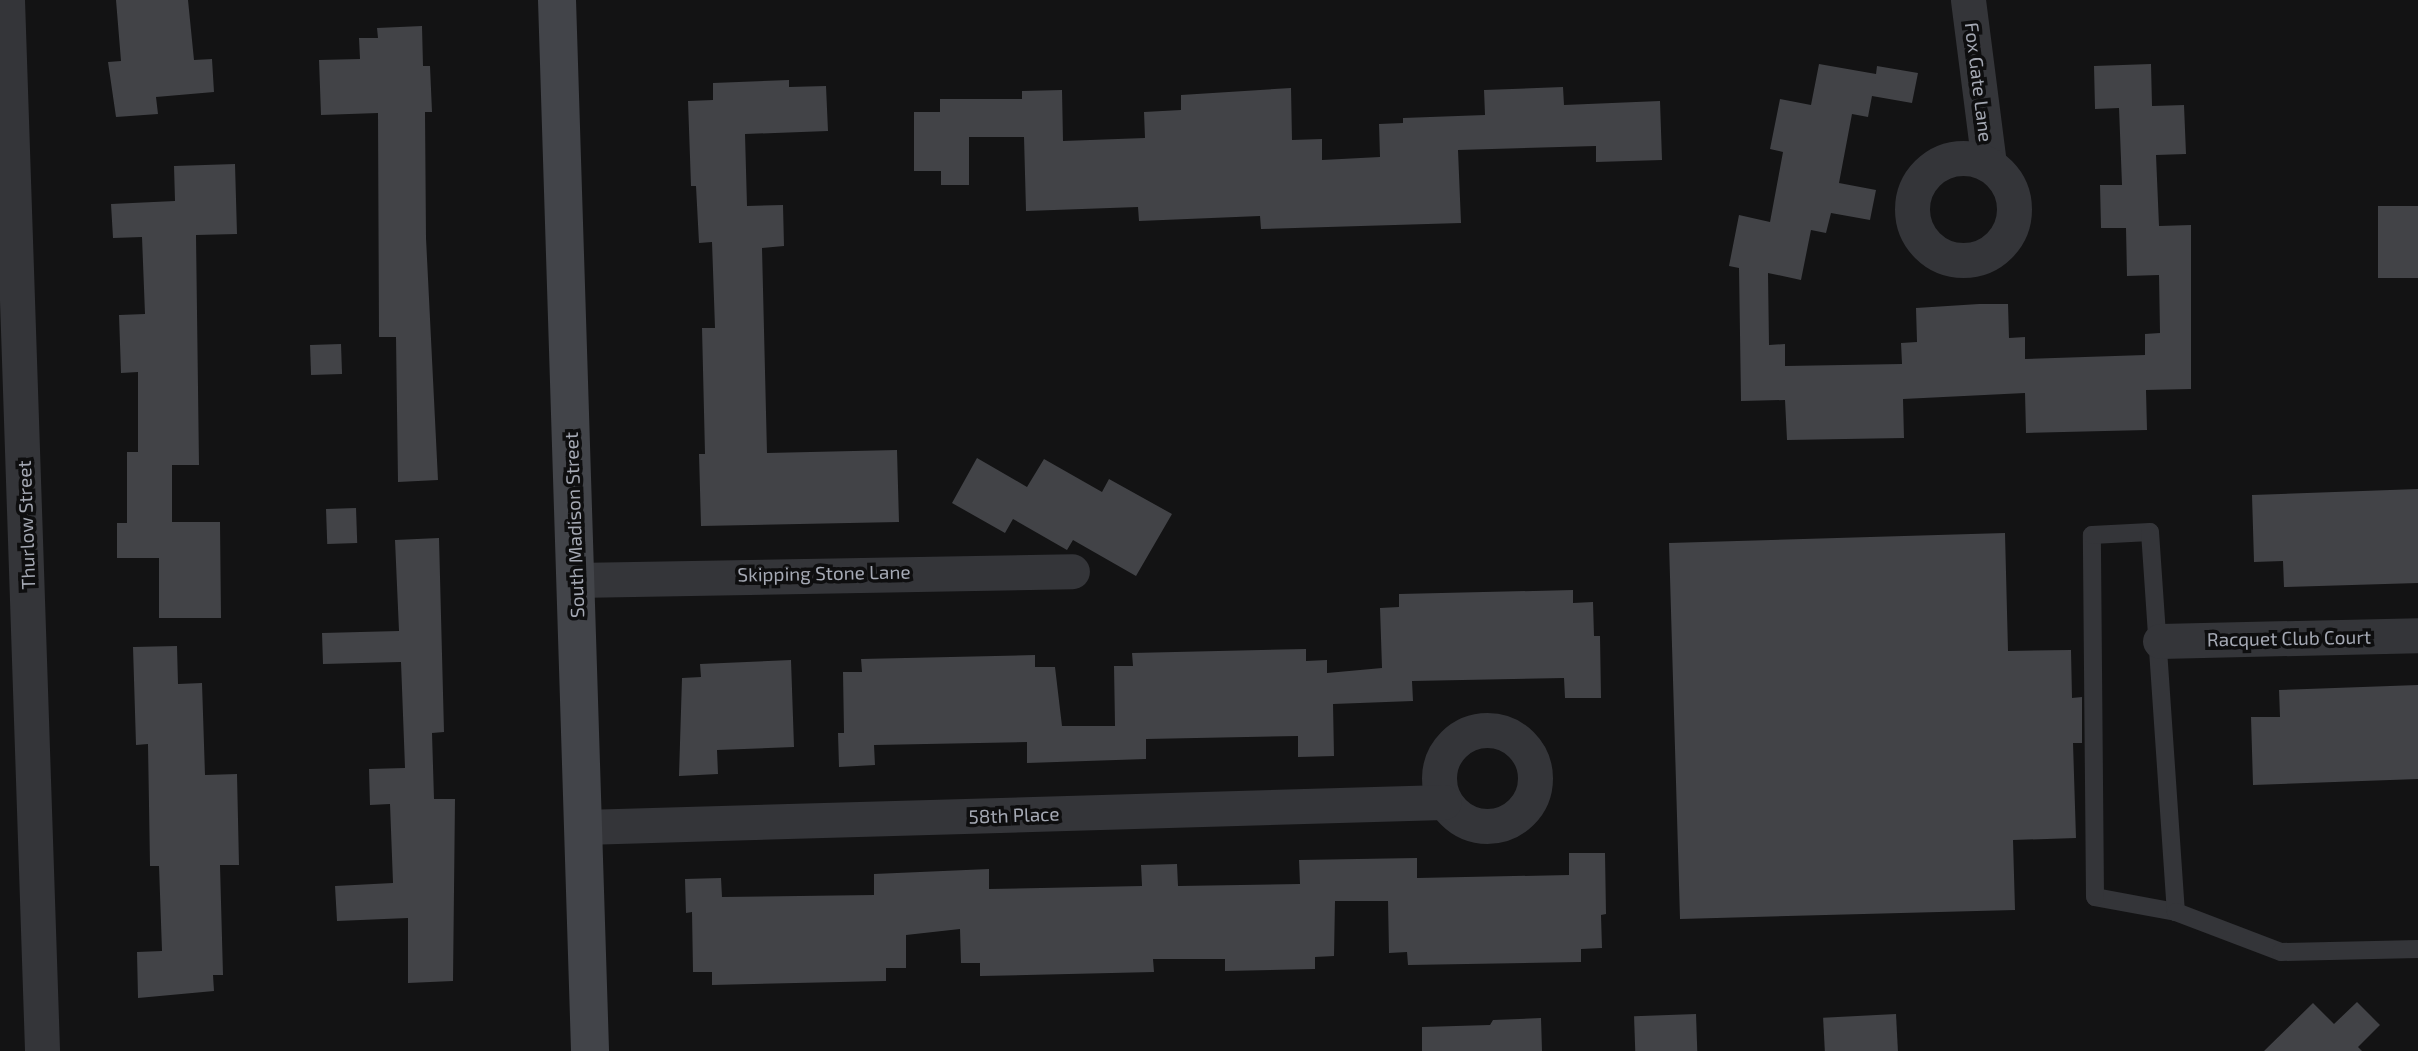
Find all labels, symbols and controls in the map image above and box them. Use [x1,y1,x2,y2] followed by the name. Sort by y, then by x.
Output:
[1960,21,1998,143] street label: Fox Gate Lane
[559,432,589,618] street label: South Madison Street
[12,460,40,590] street label: Thurlow Street
[737,560,911,586] street label: Skipping Stone Lane
[2207,625,2371,651] street label: Racquet Club Court
[968,802,1060,828] street label: 58th Place

